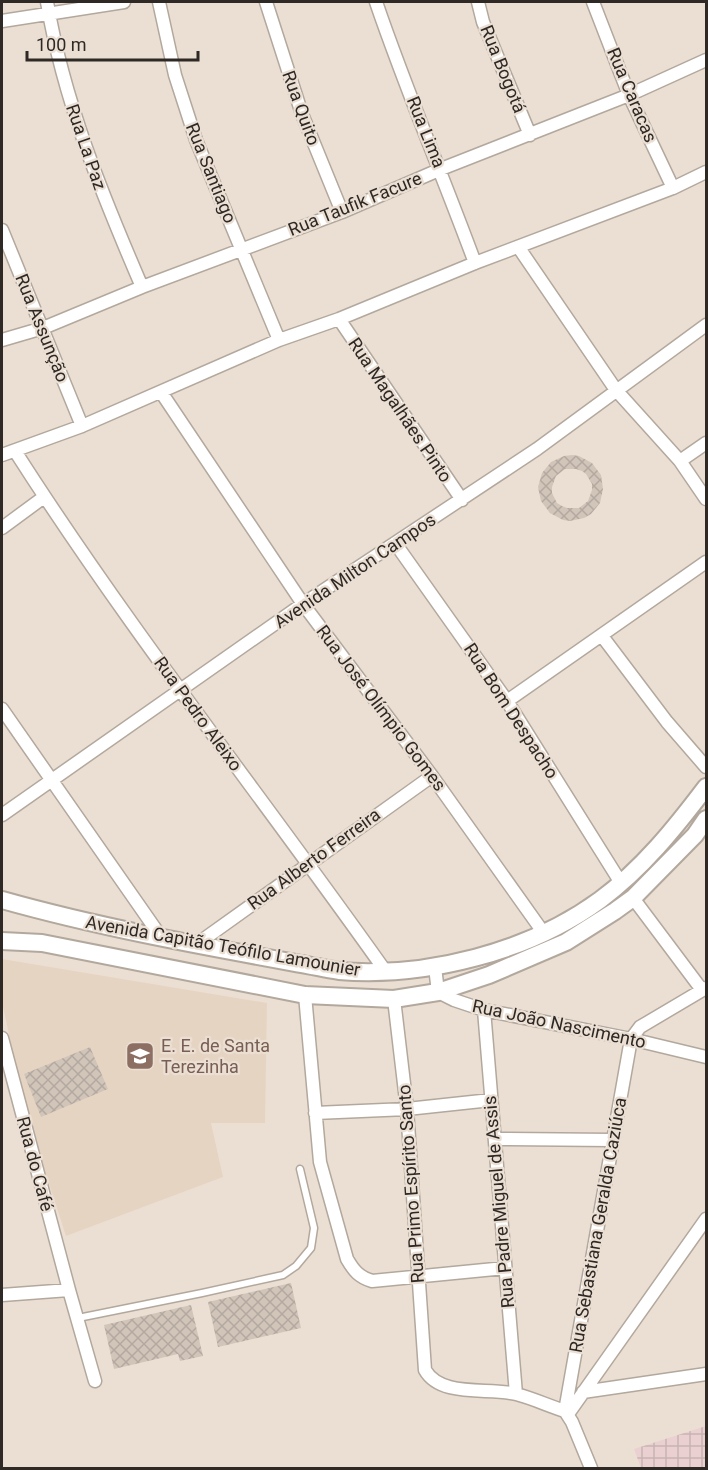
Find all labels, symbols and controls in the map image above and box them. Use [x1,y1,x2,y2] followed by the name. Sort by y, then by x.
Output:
[476,22,531,116] street label: Rua Bogotá
[27,24,198,62] scale bar
[36,34,87,55] text: 100 m
[603,44,662,145] street label: Rua Caracas
[278,68,325,148] street label: Rua Quito
[403,93,450,170] street label: Rua Lima
[62,101,111,192] street label: Rua La Paz
[182,120,241,226] street label: Rua Santiago
[285,167,425,240] street label: Rua Taufik Facure
[11,271,74,385] street label: Rua Assunção
[344,333,457,486] street label: Rua Magalhães Pinto
[270,509,439,632] street label: Avenida Milton Campos
[312,621,451,795] street label: Rua José Olímpio Gomes
[460,639,563,782] street label: Rua Bom Despacho
[150,653,247,775] street label: Rua Pedro Aleixo
[243,803,384,914] street label: Rua Alberto Ferreira
[84,911,362,980] street label: Avenida Capitão Teófilo Lamounier
[470,995,648,1052] street label: Rua João Nascimento
[161,1035,270,1077] place label: E. E. de Santa Terezinha
[124,1040,156,1072] school or university icon: E. E. de Santa Terezinha
[393,1084,428,1284] street label: Rua Primo Espírito Santo
[479,1095,518,1309] street label: Rua Padre Miguel de Assis
[565,1096,630,1354] street label: Rua Sebastiana Geralda Caziúca
[13,1114,58,1214] street label: Rua do Café

